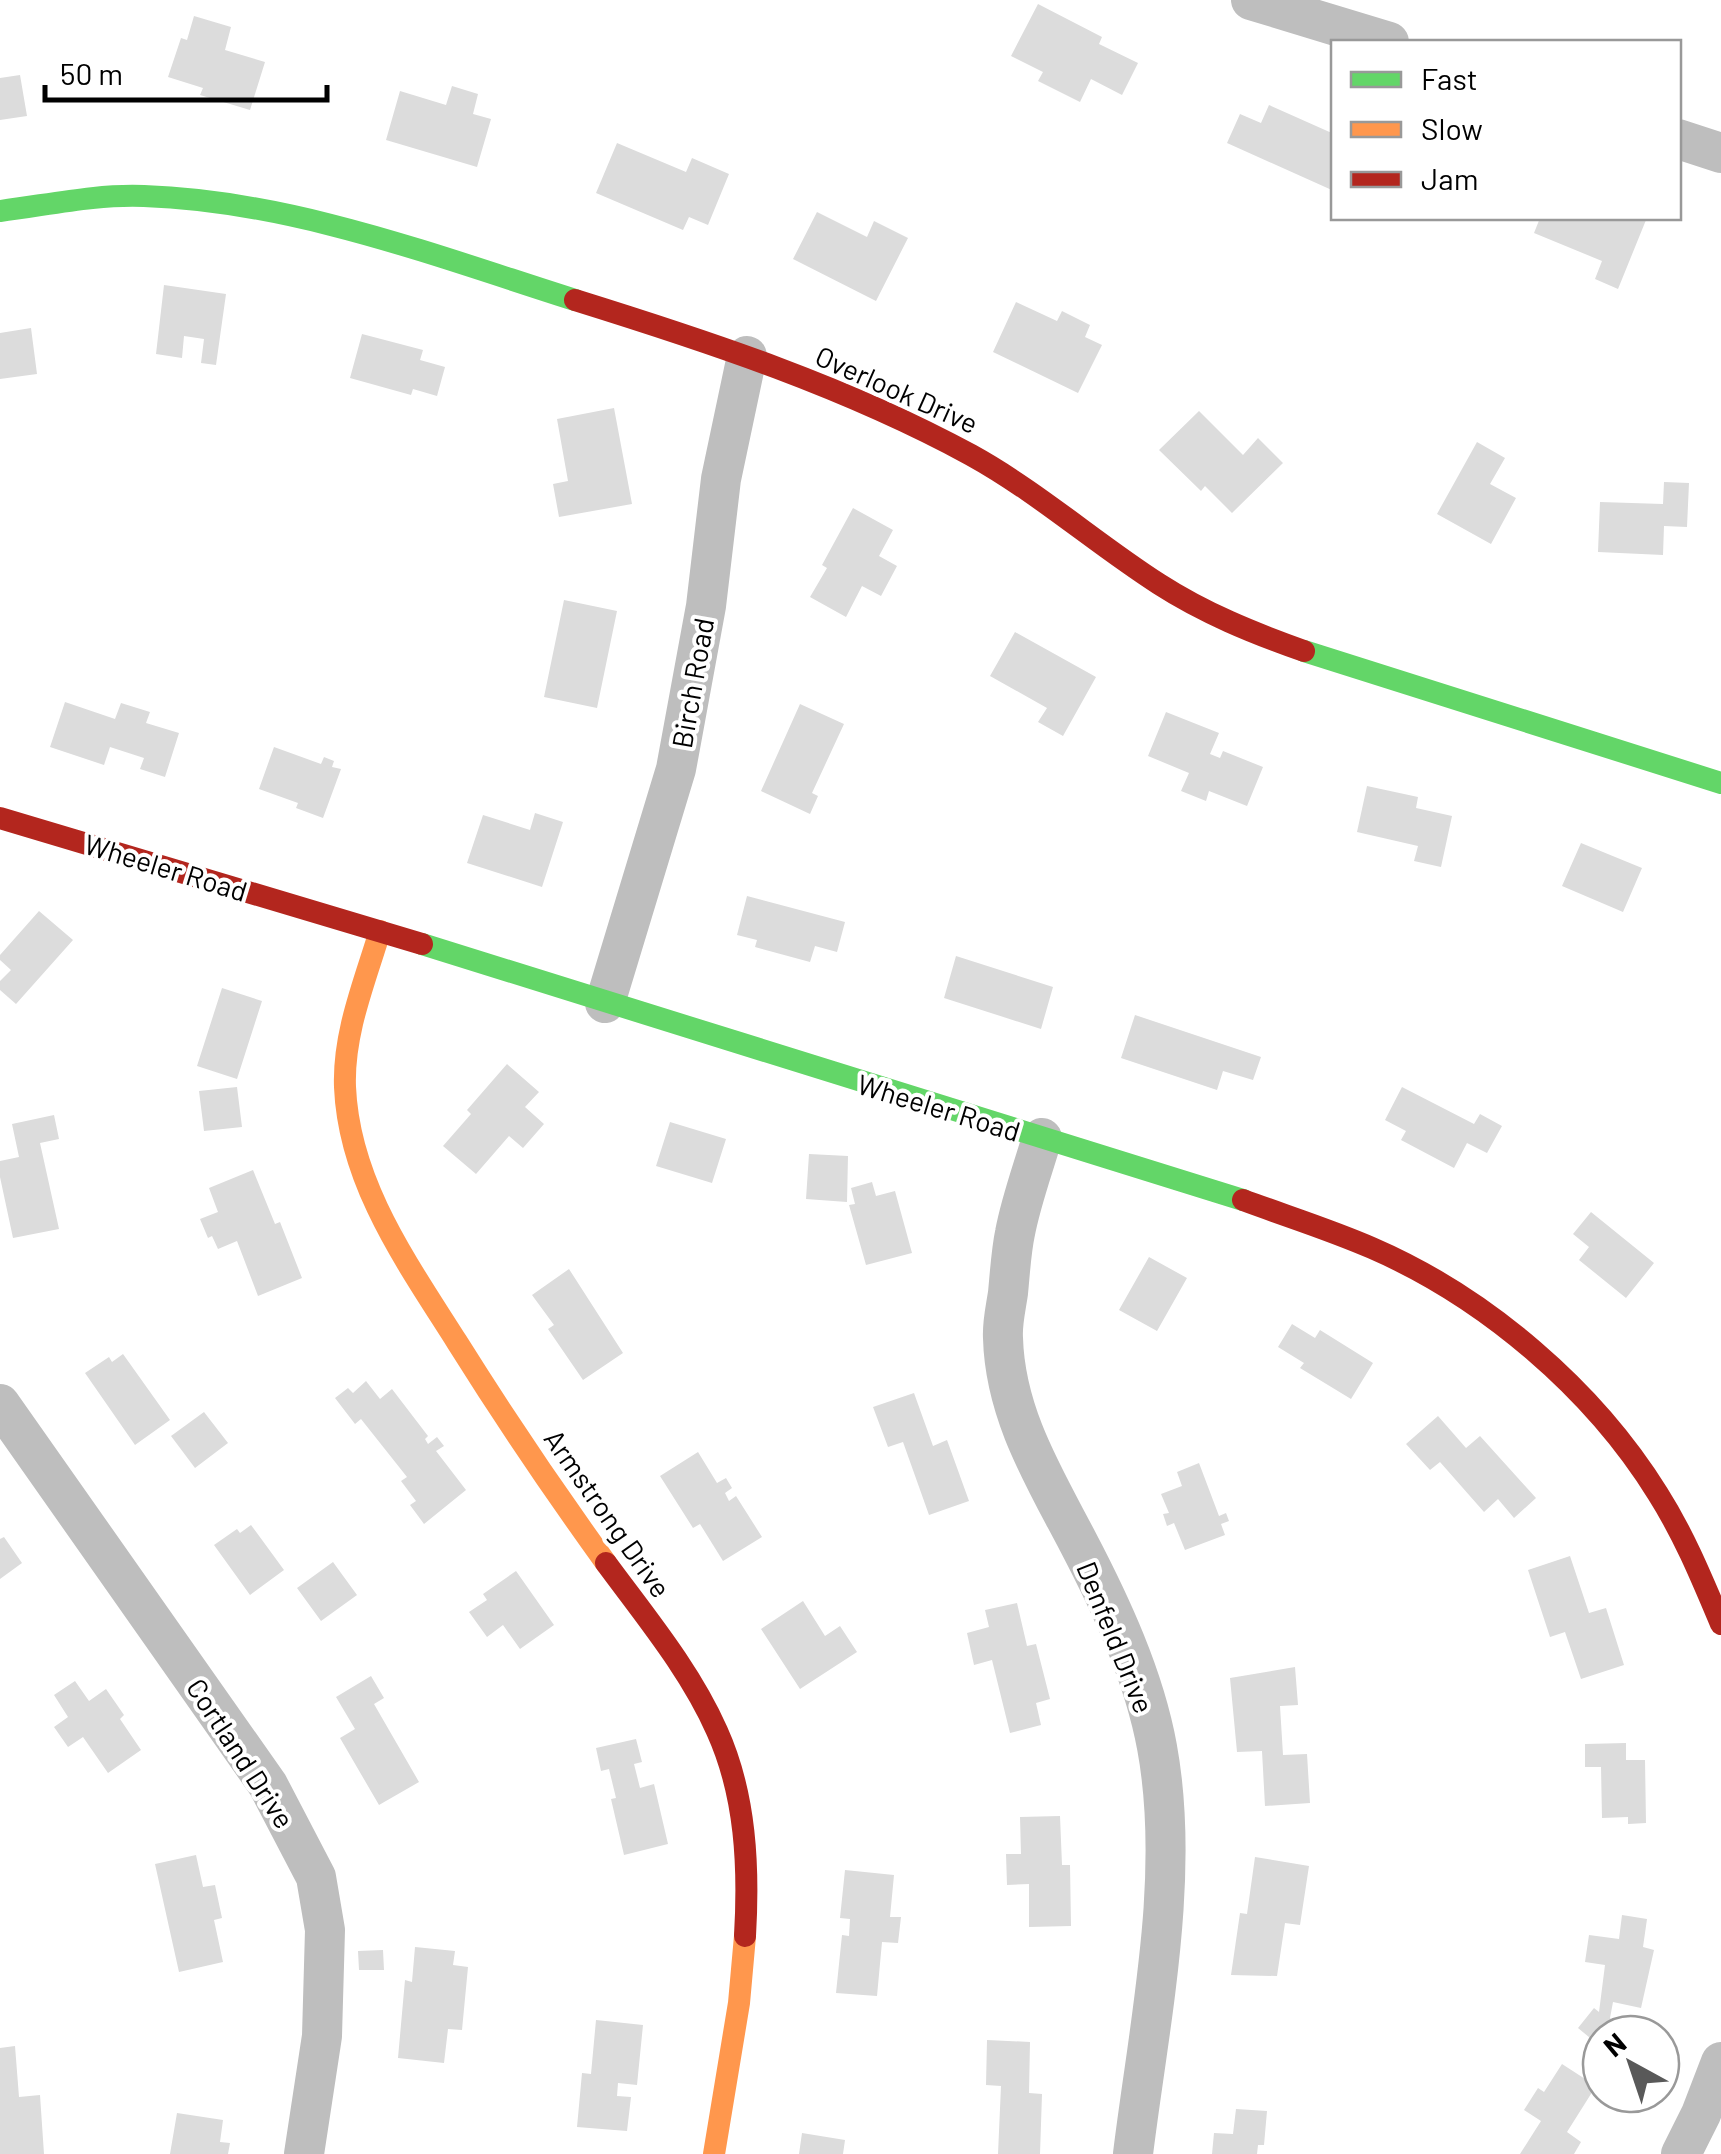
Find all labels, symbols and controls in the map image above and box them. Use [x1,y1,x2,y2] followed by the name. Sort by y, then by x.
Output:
[45,40,328,102] scale bar
[1331,40,1681,220] legend
[60,55,123,91] text: 50 m
[1421,60,1478,96] text: Fast
[1421,110,1483,146] text: Slow
[1421,160,1478,196] text: Jam
[810,338,984,440] street label: Overlook Drive
[664,615,720,751] street label: Birch Road
[81,826,251,908] street label: Wheeler Road
[854,1066,1024,1148] street label: Wheeler Road
[537,1422,679,1604] street label: Armstrong Drive
[1070,1556,1162,1718] street label: Denfeld Drive
[180,1672,302,1834] street label: Cortland Drive
[1581,2014,1681,2114] north arrow
[1596,2025,1632,2063] text: N

